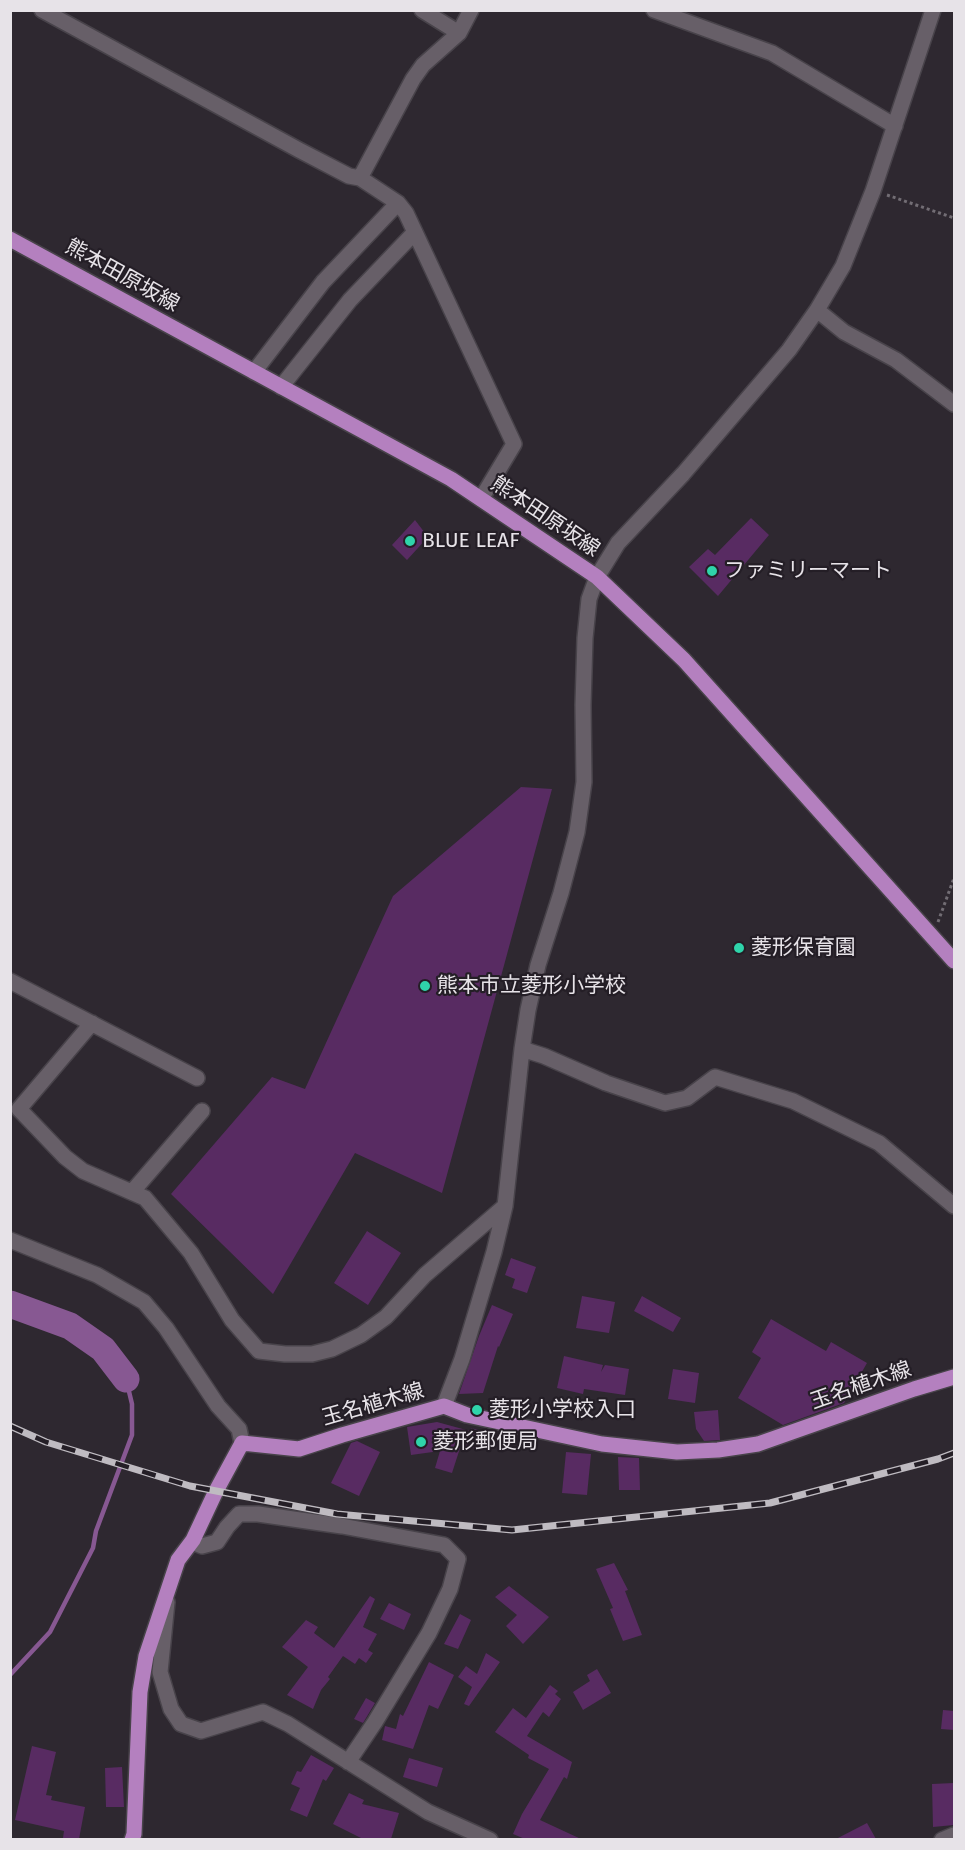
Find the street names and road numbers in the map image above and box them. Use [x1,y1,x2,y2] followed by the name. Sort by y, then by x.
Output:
[61,234,183,318] street label: 熊本田原坂線
[486,471,604,563] street label: 熊本田原坂線
[807,1357,915,1415] street label: 玉名植木線
[319,1378,427,1432] street label: 玉名植木線

